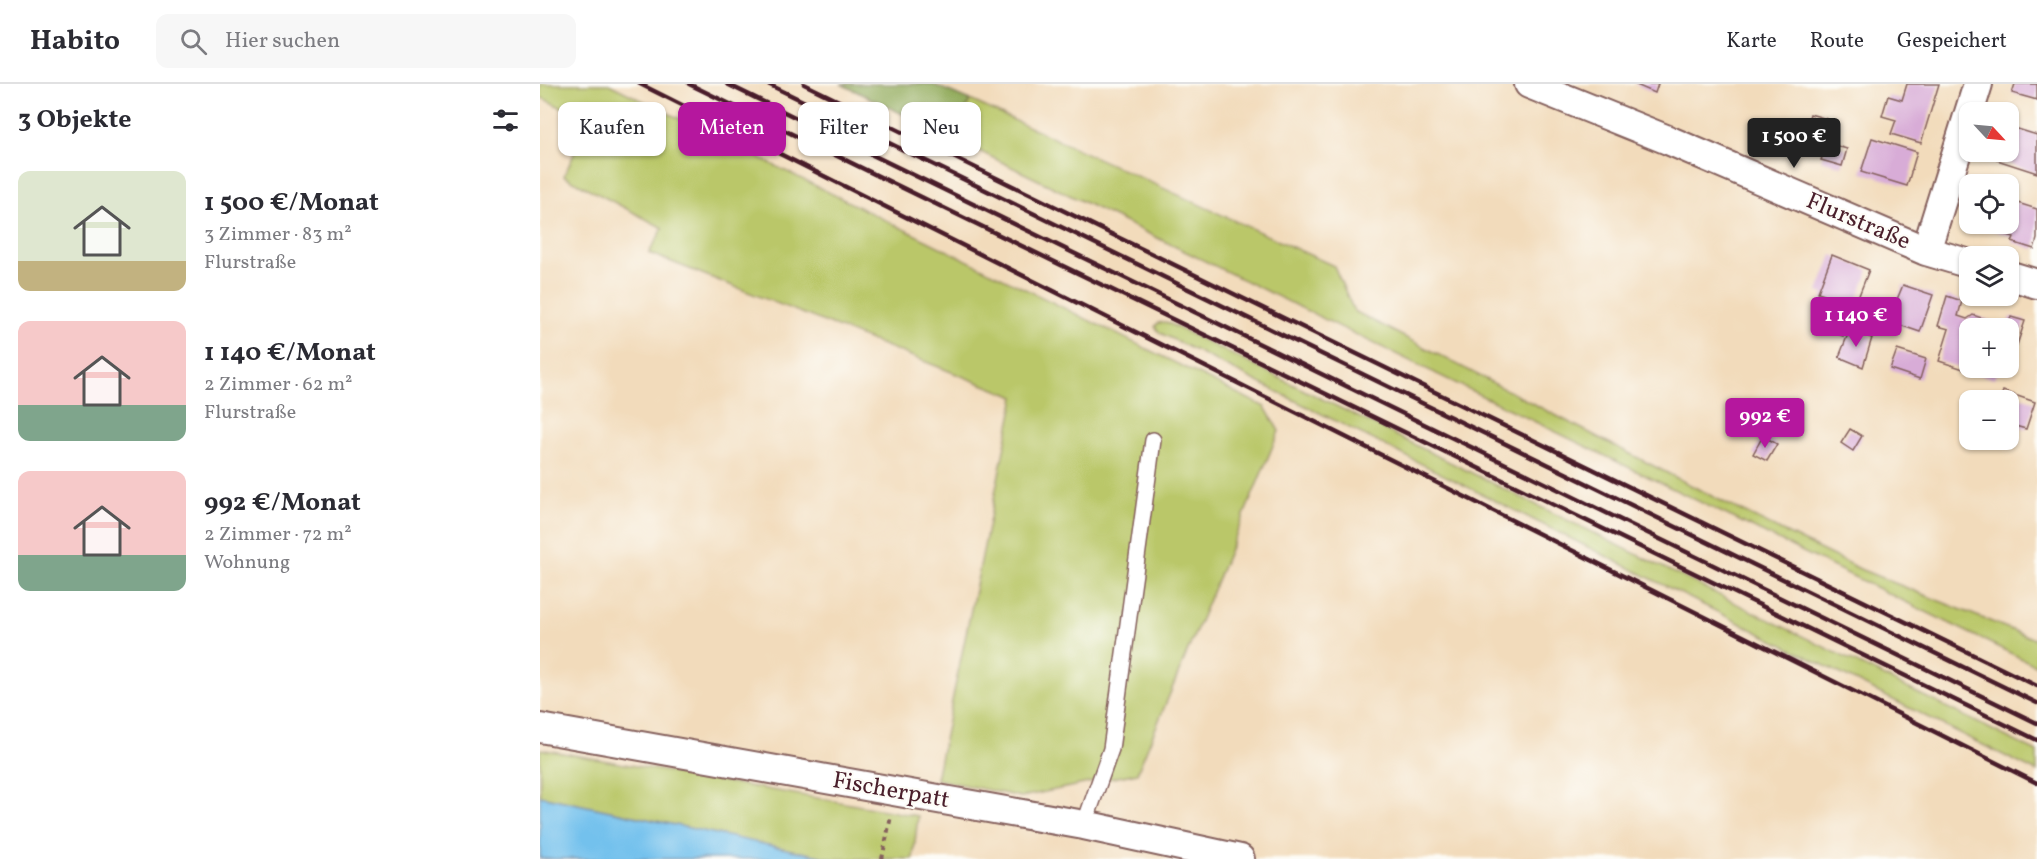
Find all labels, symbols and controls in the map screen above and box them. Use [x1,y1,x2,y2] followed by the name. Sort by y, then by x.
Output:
[156,14,576,68] search box
[30,22,120,61] text: Habito
[177,25,210,58] icon: search
[225,26,340,57] text: Hier suchen
[1726,27,1777,56] text: Karte
[1810,27,1864,56] text: Route
[1897,27,2007,56] text: Gespeichert
[18,102,132,138] text: 3 Objekte
[558,102,666,156] chip: Kaufen
[678,102,786,156] chip: Mieten
[798,102,889,156] chip: Filter
[901,102,981,156] chip: Neu
[1959,102,2019,162] north arrow
[1959,102,2019,450] map controls
[489,104,522,137] icon: filters
[1739,118,1849,169] pin: 1 500 €
[1761,123,1827,151] text: 1 500 €
[1959,174,2019,234] button: locate
[204,185,379,221] text: 1 500 €/Monat
[1800,185,1916,259] street label: Flurstraße
[66,195,138,267] icon: home
[204,221,352,249] text: 3 Zimmer · 83 m²
[1959,246,2019,306] button: layers
[204,249,296,277] text: Flurstraße
[1801,297,1911,348] pin: 1 140 €
[1825,302,1887,330] text: 1 140 €
[1959,318,2019,378] button: +
[204,335,376,371] text: 1 140 €/Monat
[66,345,138,417] icon: home
[204,371,353,399] text: 2 Zimmer · 62 m²
[1959,390,2019,450] button: −
[1723,398,1807,449] pin: 992 €
[204,399,296,427] text: Flurstraße
[1739,403,1791,431] text: 992 €
[204,485,361,521] text: 992 €/Monat
[66,495,138,567] icon: home
[204,521,352,549] text: 2 Zimmer · 72 m²
[204,549,290,577] text: Wohnung
[830,764,952,818] street label: Fischerpatt

